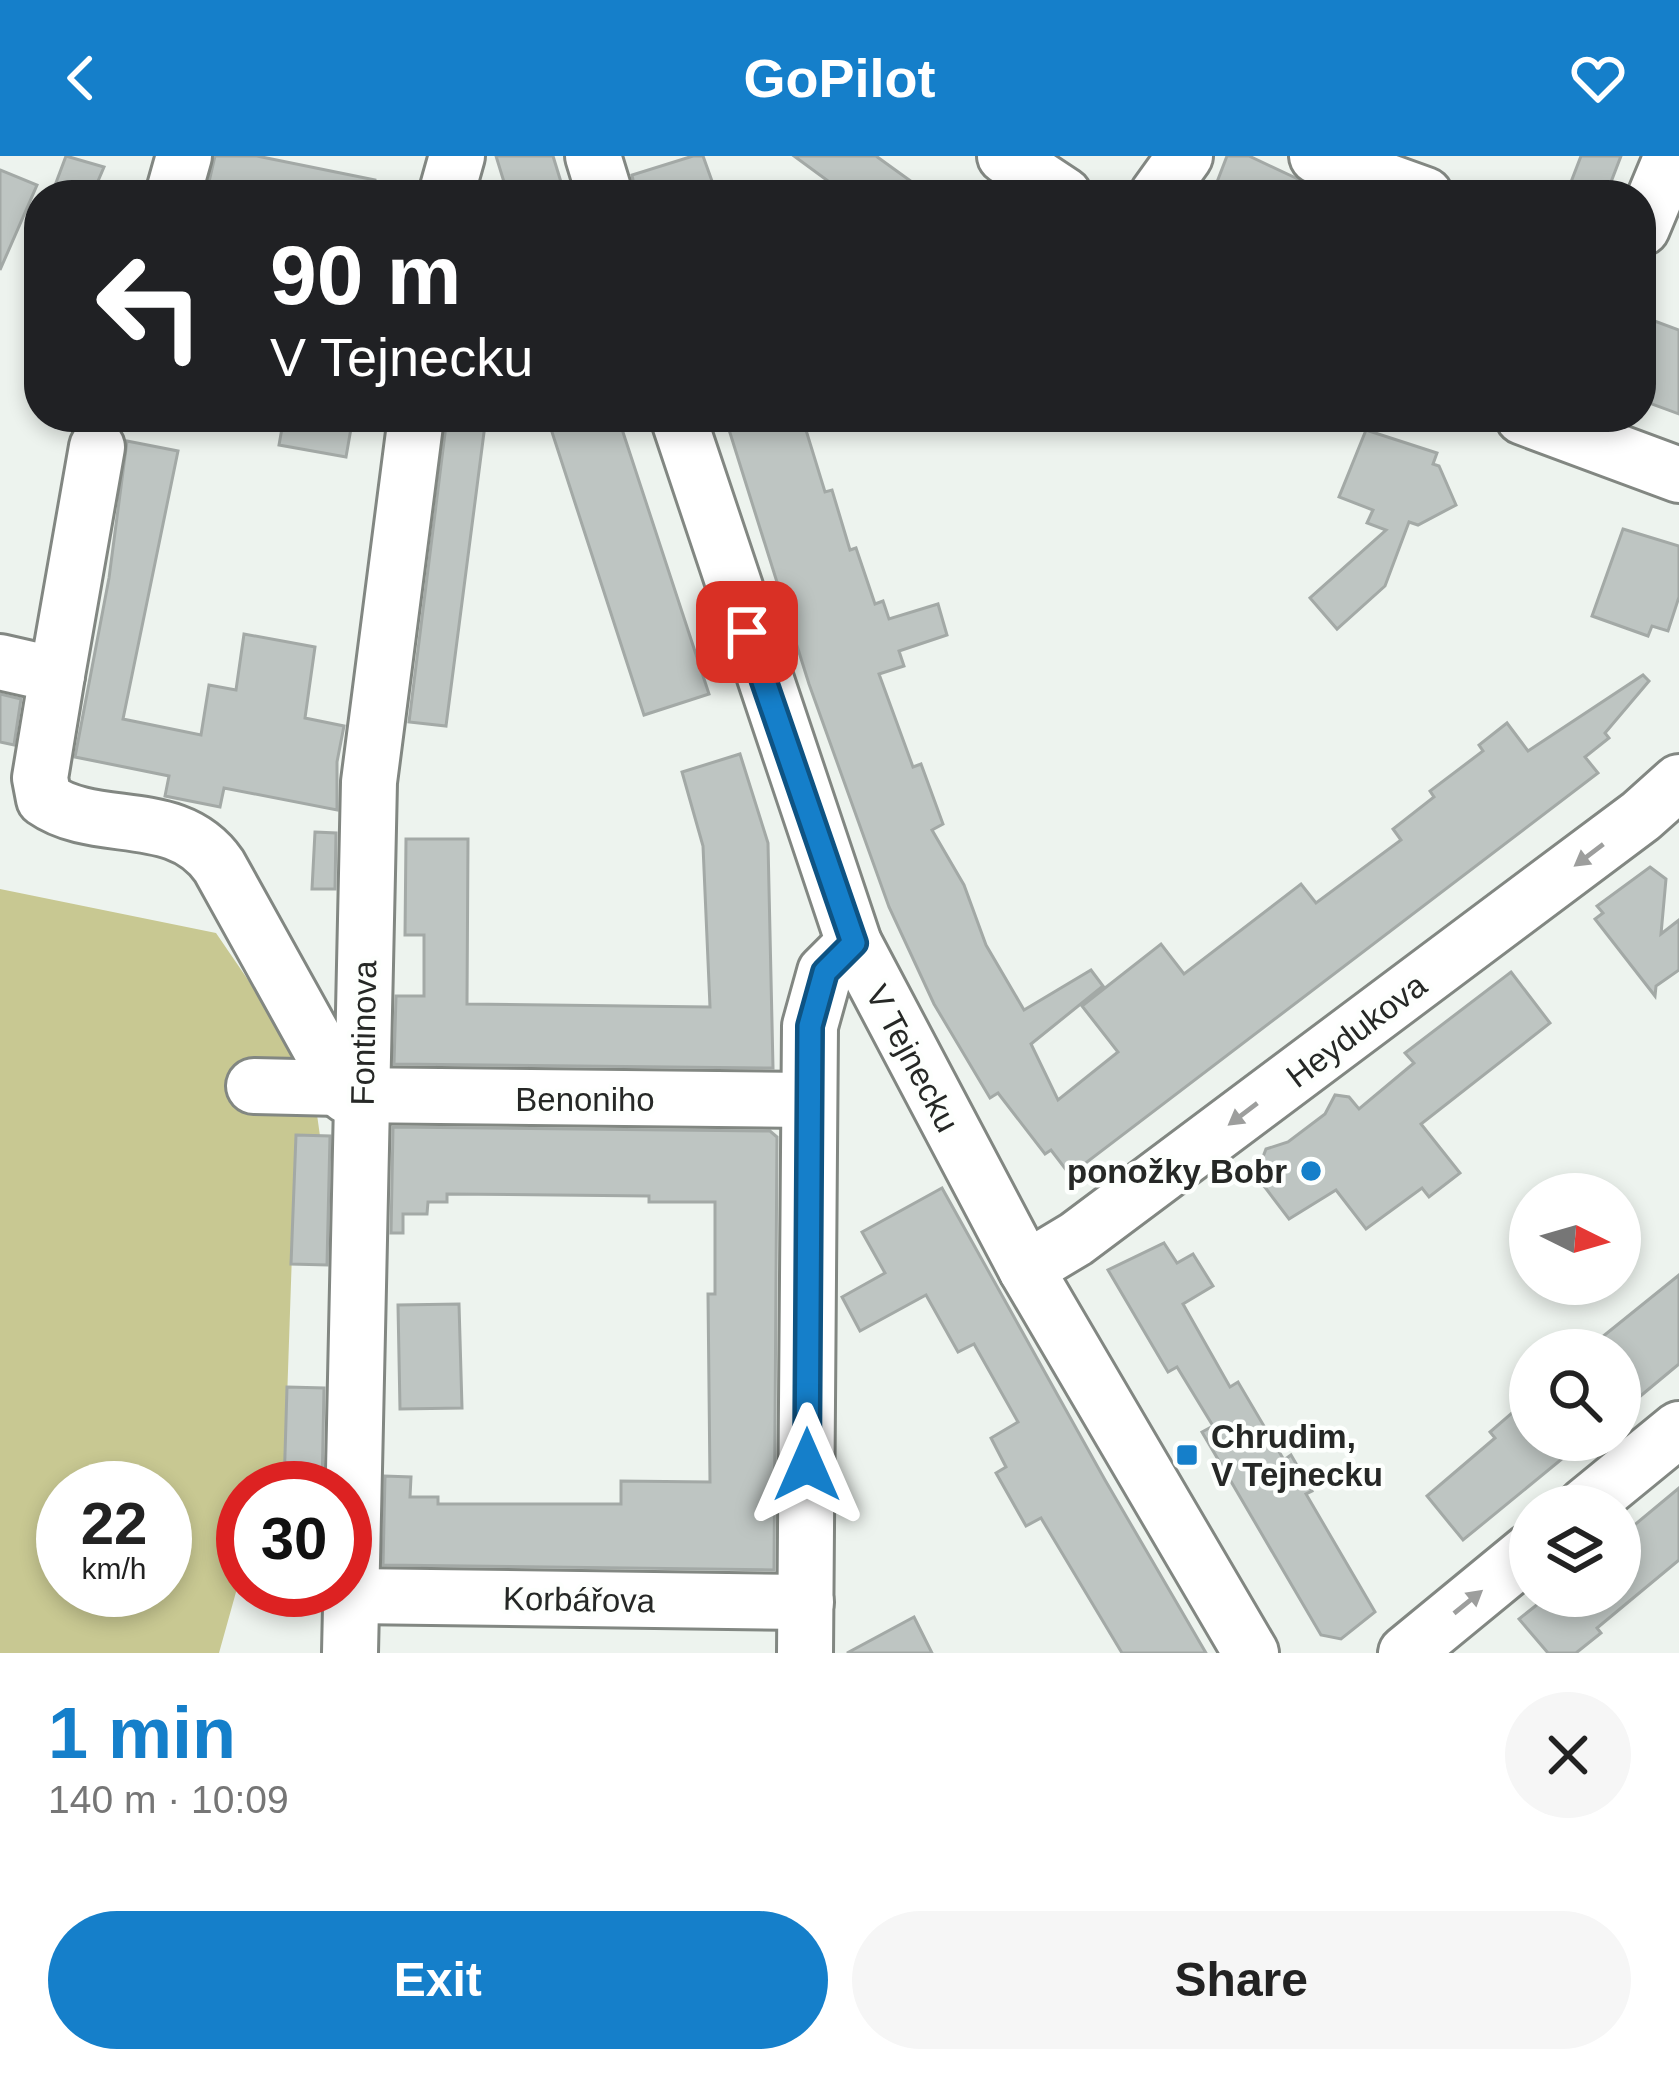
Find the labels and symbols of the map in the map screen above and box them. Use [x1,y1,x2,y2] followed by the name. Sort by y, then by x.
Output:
[696,581,798,683] pin
[1573,843,1604,867] one-way arrow
[344,960,383,1106] street label: Fontinova
[1279,966,1434,1095] street label: Heydukova
[858,979,967,1138] street label: V Tejnecku
[515,1081,655,1118] street label: Benoniho
[1227,1101,1258,1126] one-way arrow
[1067,1153,1287,1190] place label: ponožky Bobr
[1298,1158,1324,1184] marker: ponožky Bobr
[1509,1173,1641,1305] north arrow
[744,1402,870,1528] position arrow
[1211,1418,1383,1493] place label: Chrudim, V Tejnecku
[1174,1442,1200,1468] marker: Chrudim, V Tejnecku
[216,1461,372,1617] speed limit sign: 30
[503,1580,656,1619] street label: Korbářova
[1452,1590,1483,1615] one-way arrow

